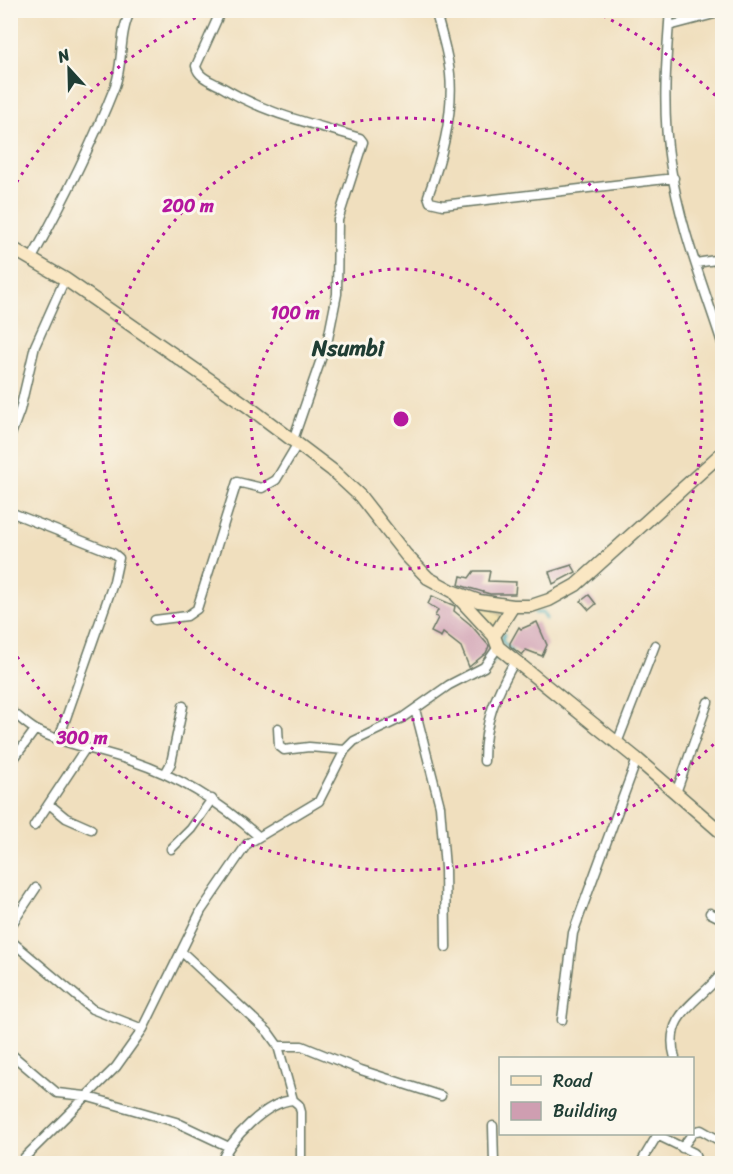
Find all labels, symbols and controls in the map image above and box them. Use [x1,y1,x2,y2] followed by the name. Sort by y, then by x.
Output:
[39,39,99,99] north arrow
[52,40,75,71] text: N
[161,190,214,222] text: 200 m
[271,297,320,329] text: 100 m
[311,329,386,368] district label: Nsumbi
[391,409,411,429] centre of rings
[55,722,108,754] text: 300 m
[499,1057,694,1135] legend
[553,1065,593,1097] text: Road
[553,1095,617,1127] text: Building

